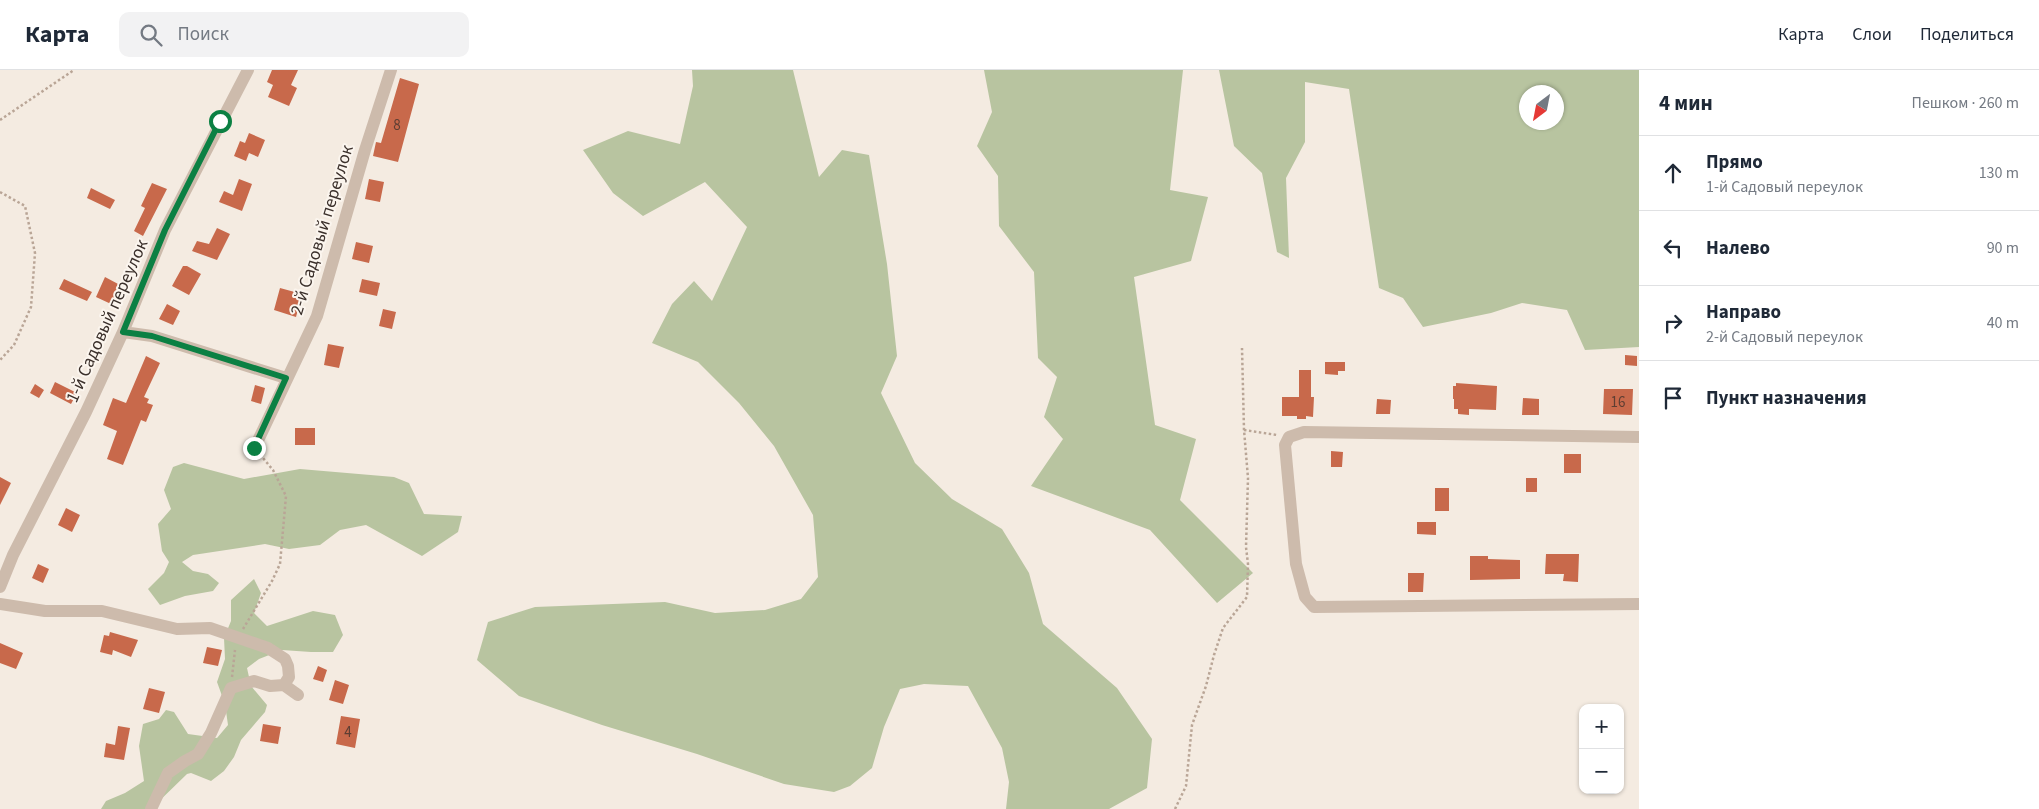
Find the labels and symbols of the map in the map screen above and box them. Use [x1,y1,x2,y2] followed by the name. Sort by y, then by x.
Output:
[1519,85,1564,130] north arrow
[209,110,232,133] route start
[393,115,401,136] house number: 8
[284,142,360,318] street label: 2-й Садовый переулок
[60,235,154,407] street label: 1-й Садовый переулок
[1611,392,1625,413] house number: 16
[243,437,266,460] route end
[344,722,352,743] house number: 4

